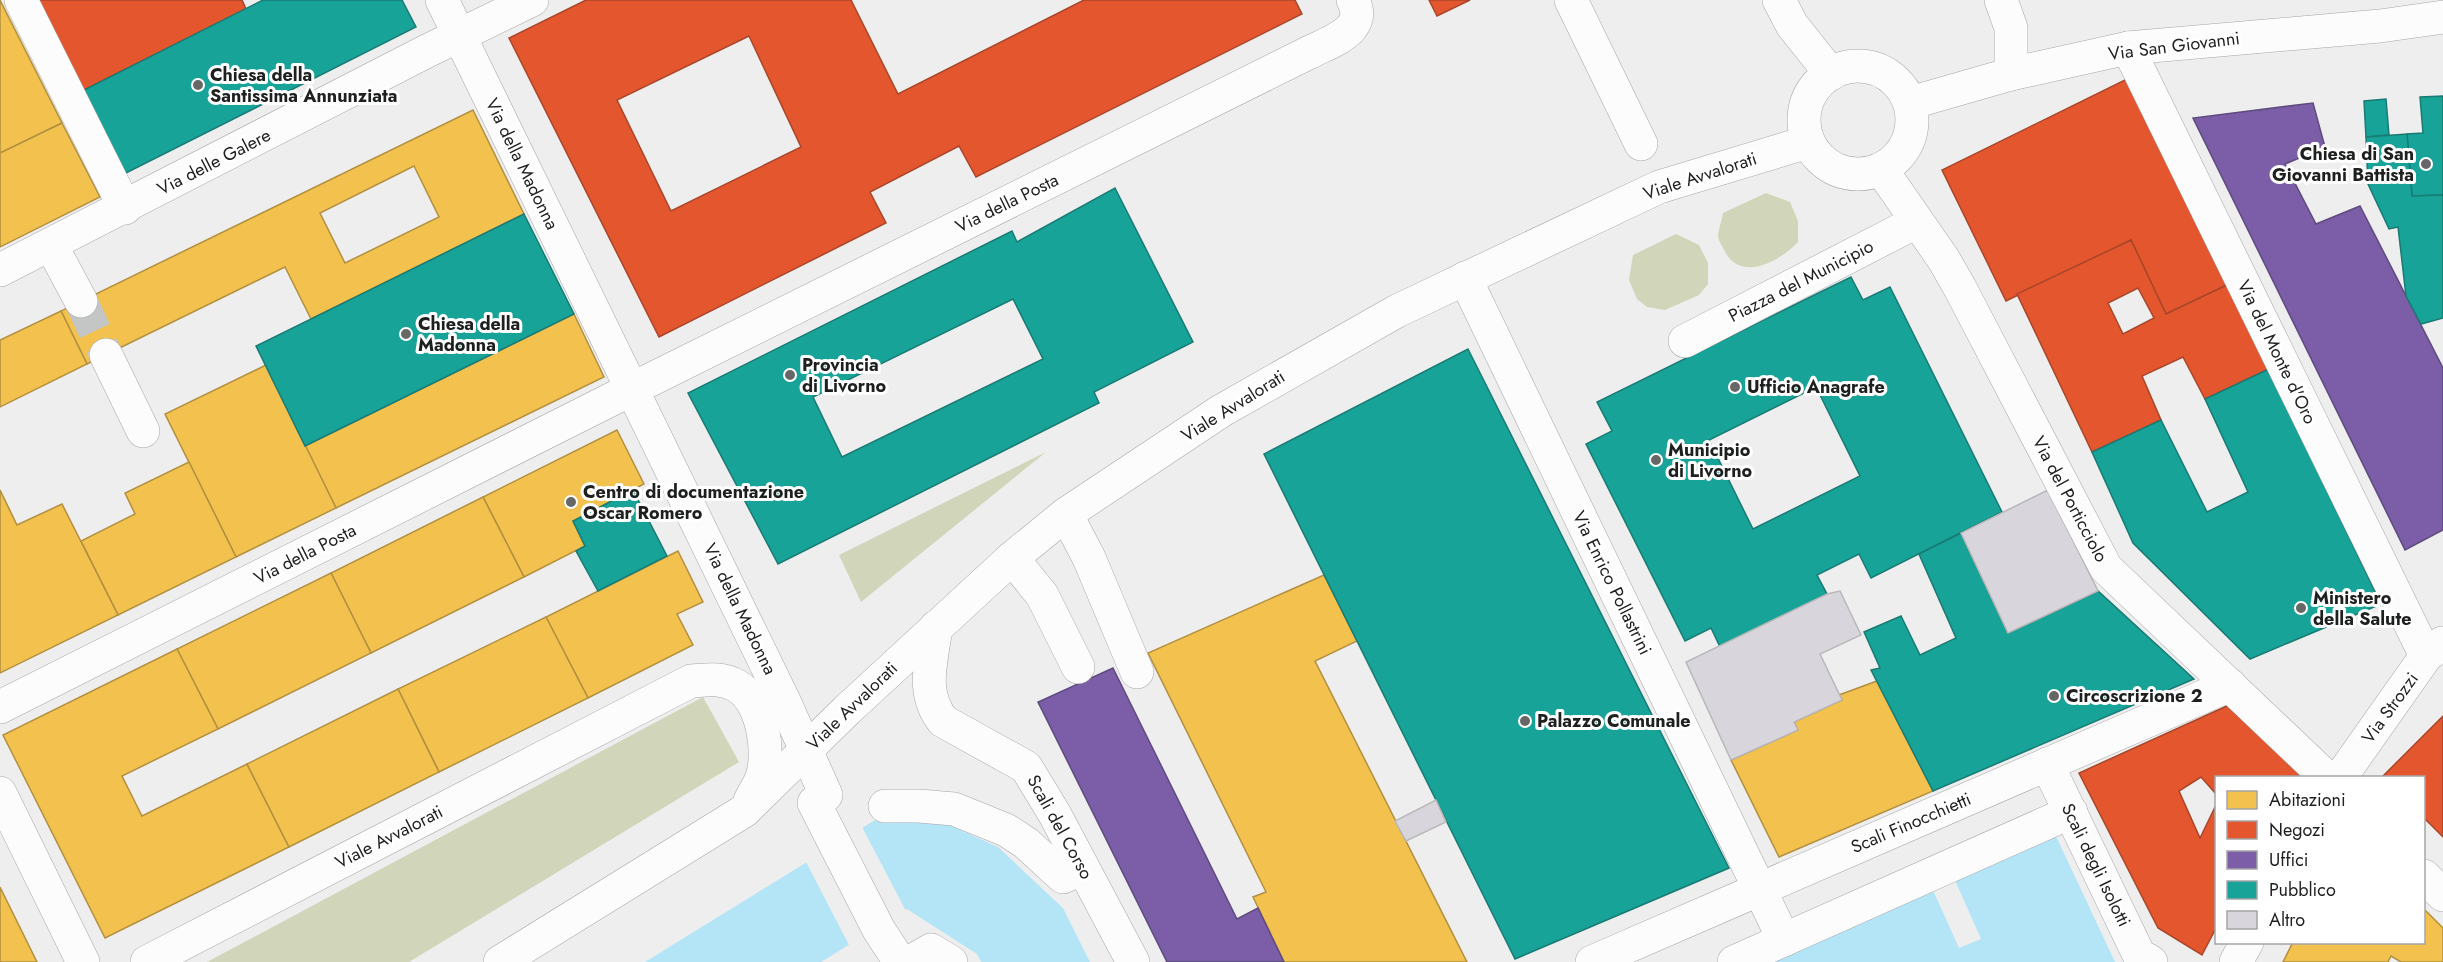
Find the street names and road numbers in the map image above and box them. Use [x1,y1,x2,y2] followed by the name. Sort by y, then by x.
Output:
[2107,25,2241,67] street label: Via San Giovanni
[479,94,565,234] street label: Via della Madonna
[153,122,275,202] street label: Via delle Galere
[1640,145,1760,207] street label: Viale Avvalorati
[951,167,1063,239] street label: Via della Posta
[1724,233,1878,329] street label: Piazza del Municipio
[2231,276,2323,429] street label: Via del Monte d'Oro
[1176,364,1290,448] street label: Viale Avvalorati
[2026,431,2114,567] street label: Via del Porticciolo
[1566,507,1658,659] street label: Via Enrico Pollastrini
[249,517,361,591] street label: Via della Posta
[697,539,783,679] street label: Via della Madonna
[801,656,903,756] street label: Viale Avvalorati
[2355,667,2425,749] street label: Via Strozzi
[1021,770,1100,884] street label: Scali del Corso
[1847,786,1975,860] street label: Scali Finocchietti
[331,799,447,875] street label: Viale Avvalorati
[2055,799,2137,931] street label: Scali degli Isolotti

